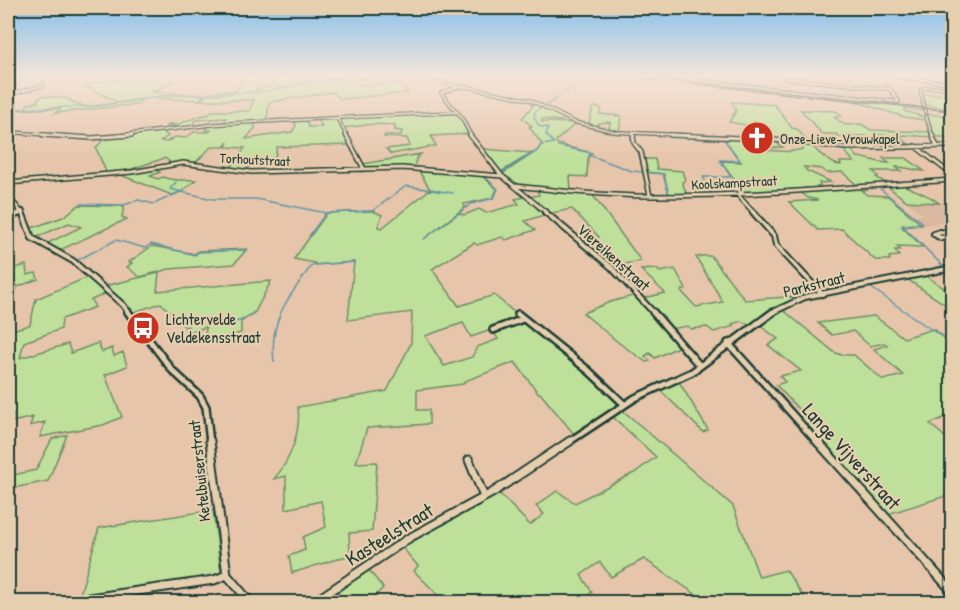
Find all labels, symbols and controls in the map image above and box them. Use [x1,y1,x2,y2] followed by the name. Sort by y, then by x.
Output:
[739,120,775,156] church icon: Onze-Lieve-Vrouwkapel
[780,129,900,149] place label: Onze-Lieve-Vrouwkapel
[219,148,291,170] street label: Torhoutstraat
[691,170,778,195] street label: Koolskampstraat
[573,218,656,296] street label: Viereikenstraat
[781,266,848,302] street label: Parkstraat
[166,308,261,348] place label: Lichtervelde Veldekensstraat
[125,310,161,346] bus stop icon: Lichtervelde Veldekensstraat
[797,397,908,516] street label: Lange Vijverstraat
[183,419,215,523] street label: Ketelbuiserstraat
[340,496,439,572] street label: Kasteelstraat

